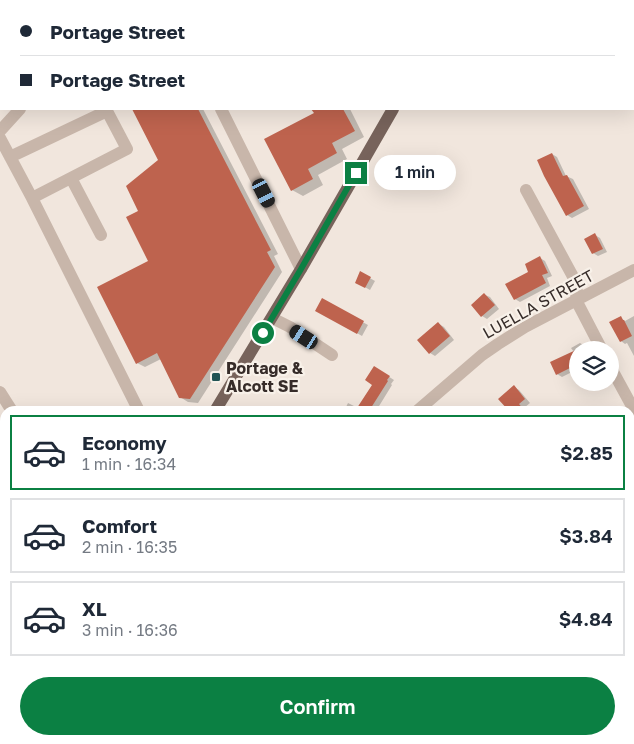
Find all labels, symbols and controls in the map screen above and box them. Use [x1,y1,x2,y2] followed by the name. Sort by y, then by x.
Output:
[50,20,185,43] text: Portage Street
[50,68,185,91] text: Portage Street
[374,156,456,190] callout: 1 min
[345,162,367,184] route end
[395,162,435,182] text: 1 min
[250,176,277,210] car
[479,265,597,343] street label: LUELLA STREET
[252,322,274,344] route start
[287,323,320,351] car
[569,341,619,391] map controls
[569,341,619,391] button: layers
[226,358,304,396] place label: Portage & Alcott SE
[210,371,222,383] marker: Portage & Alcott SE
[22,430,67,475] icon: car
[82,431,167,454] text: Economy
[560,441,613,464] text: $2.85
[82,454,176,474] text: 1 min · 16:34
[22,513,67,558] icon: car
[82,514,157,537] text: Comfort
[559,524,613,547] text: $3.84
[82,537,177,557] text: 2 min · 16:35
[22,596,67,641] icon: car
[82,597,107,620] text: XL
[559,607,613,630] text: $4.84
[82,620,178,640] text: 3 min · 16:36
[20,677,615,735] button: Confirm

